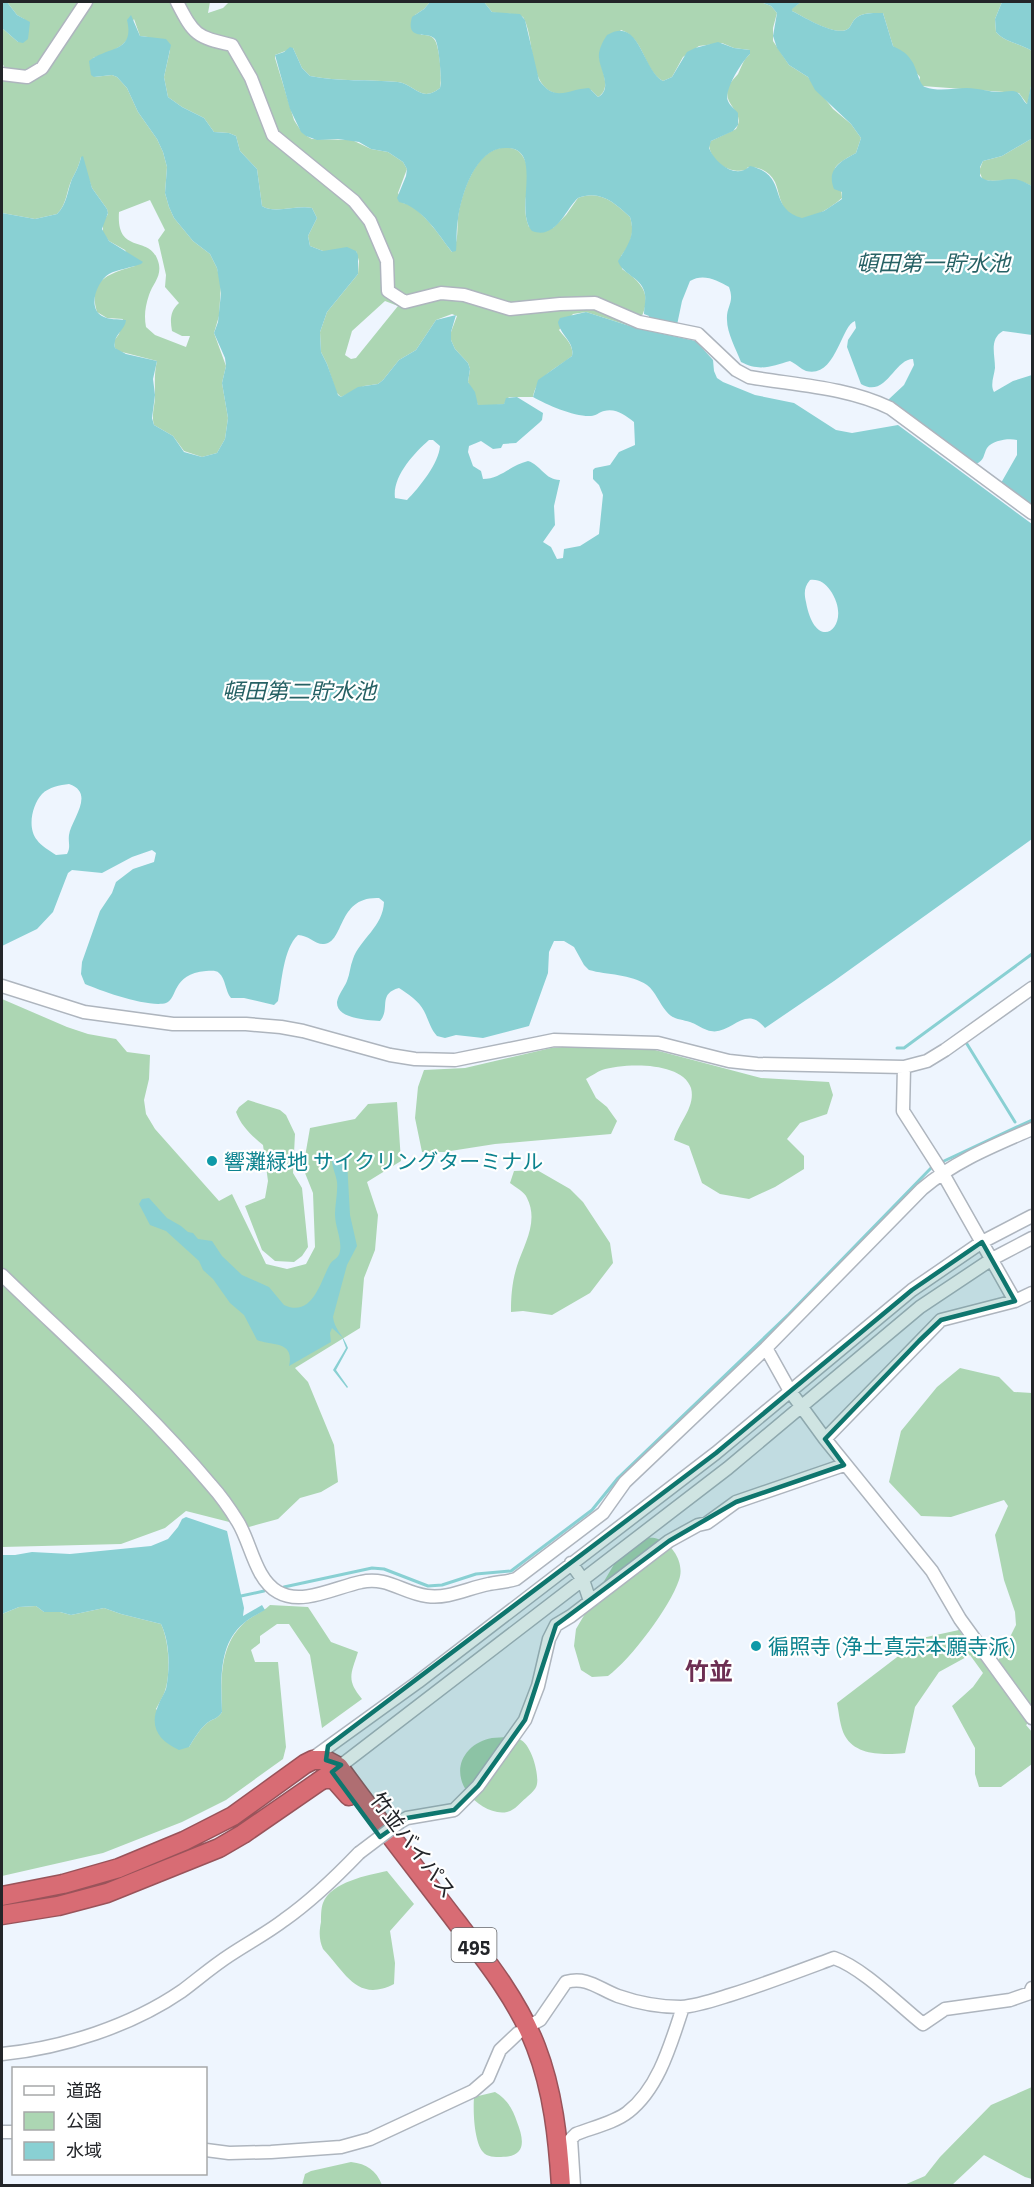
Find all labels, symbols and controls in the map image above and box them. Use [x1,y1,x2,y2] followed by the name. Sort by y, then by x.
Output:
[856,250,1012,277] water label: 頓田第一貯水池
[222,678,378,705] water label: 頓田第二貯水池
[224,1149,543,1174] place label: 響灘緑地 サイクリングターミナル
[205,1154,219,1168] marker: 響灘緑地 サイクリングターミナル
[768,1634,1015,1659] place label: 徧照寺 (浄土真宗本願寺派)
[749,1639,763,1653] marker: 徧照寺 (浄土真宗本願寺派)
[685,1657,733,1686] district label: 竹並
[365,1787,461,1903] street label: 竹並バイパス
[452,1928,496,1962] road number: 495
[12,2067,207,2175] legend
[66,2080,102,2102] text: 道路
[66,2110,102,2132] text: 公園
[66,2140,102,2162] text: 水域

